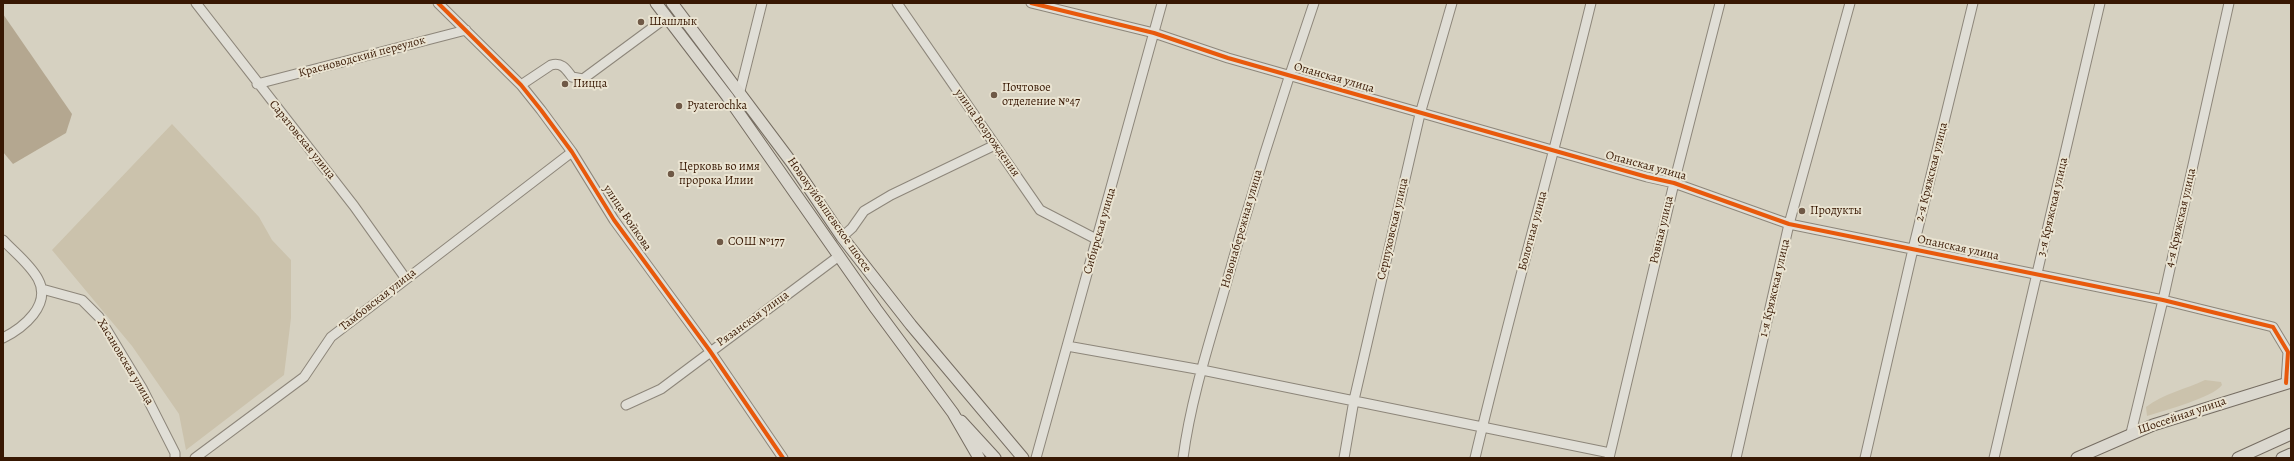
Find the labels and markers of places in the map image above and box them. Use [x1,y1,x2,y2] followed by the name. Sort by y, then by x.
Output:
[649,15,697,29] place label: Шашлык
[636,17,646,27] marker: Шашлык
[573,77,607,91] place label: Пицца
[560,79,570,89] marker: Пицца
[1002,81,1080,109] place label: Почтовое отделение №47
[989,90,999,100] marker: Почтовое отделение №47
[687,99,747,113] place label: Pyaterochka
[674,101,684,111] marker: Pyaterochka
[679,160,760,188] place label: Церковь во имя пророка Илии
[666,169,676,179] marker: Церковь во имя пророка Илии
[1810,204,1862,218] place label: Продукты
[1797,206,1807,216] marker: Продукты
[728,235,784,249] place label: СОШ №177
[715,237,725,247] marker: СОШ №177

